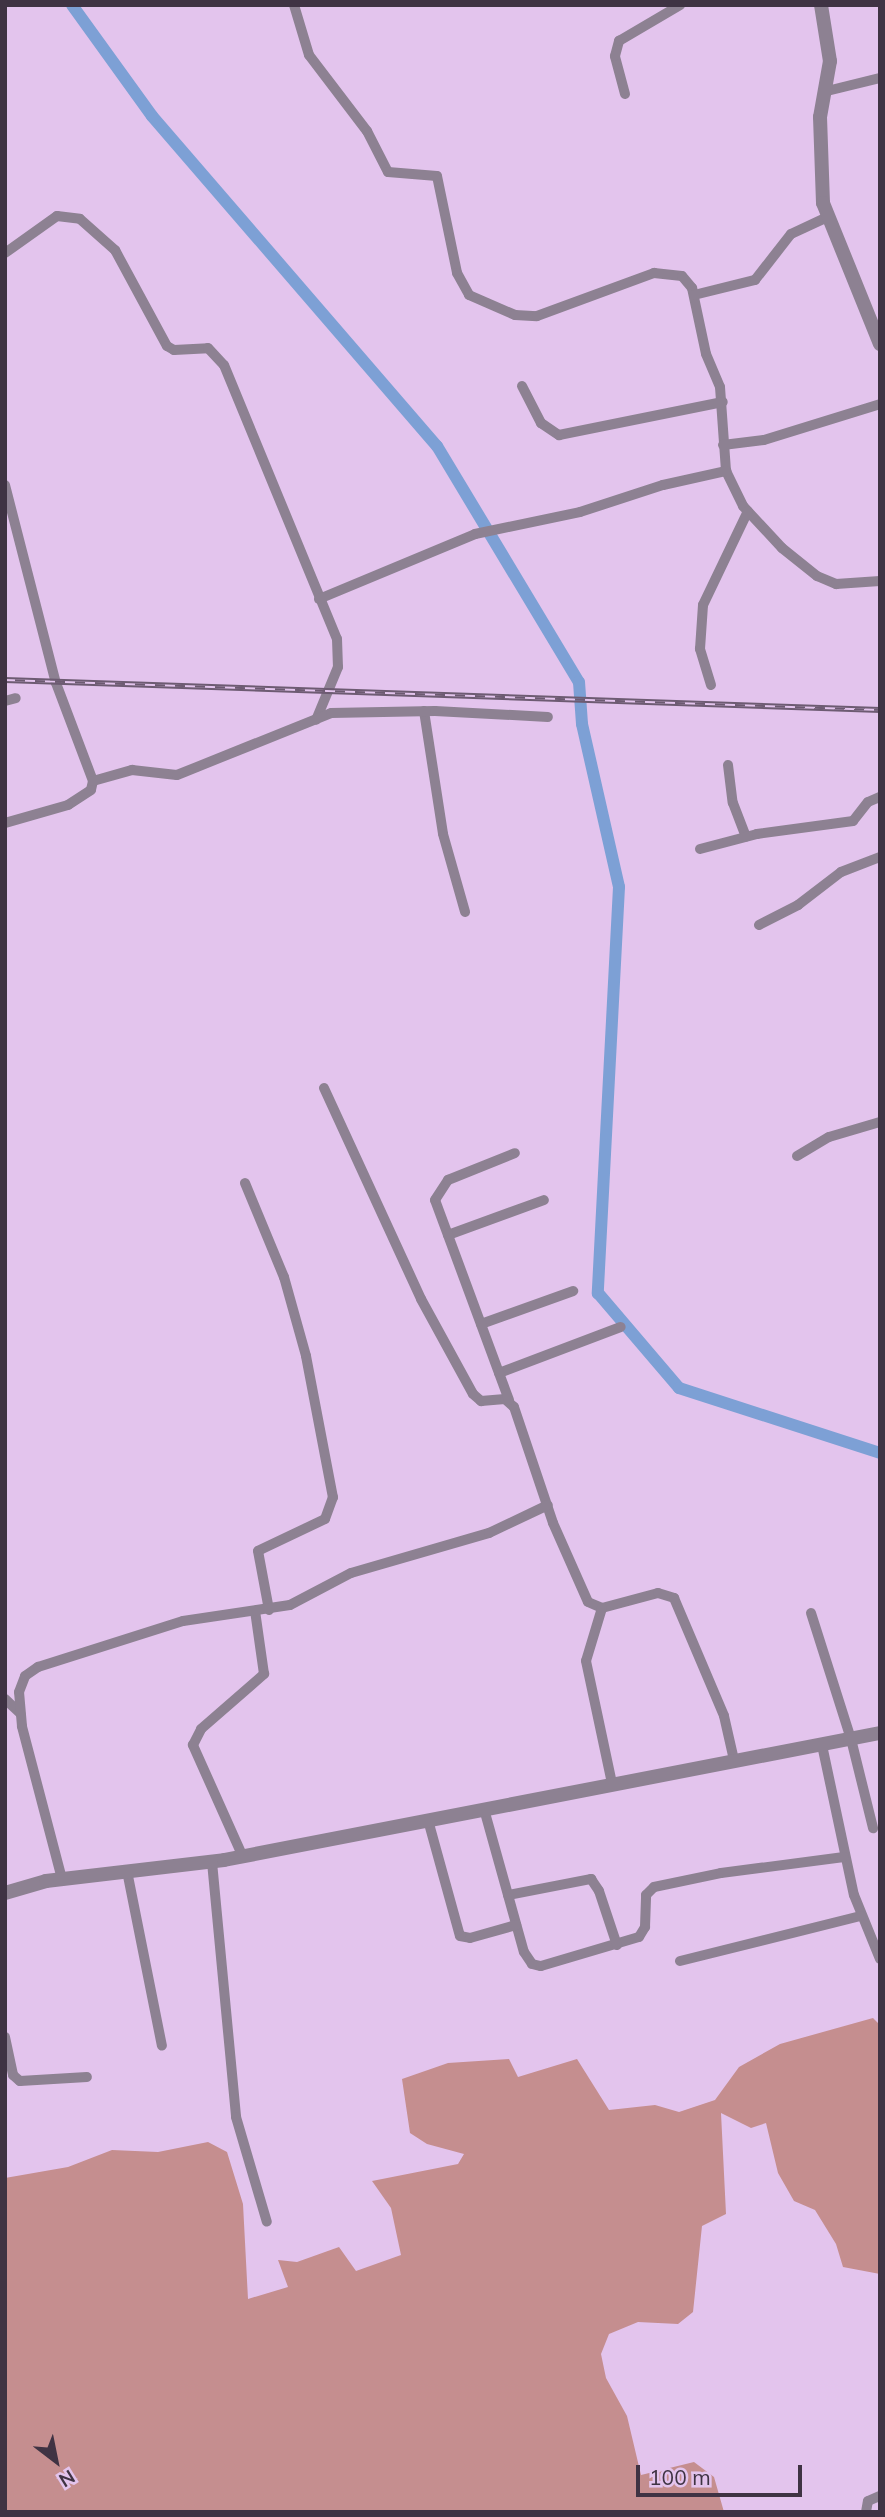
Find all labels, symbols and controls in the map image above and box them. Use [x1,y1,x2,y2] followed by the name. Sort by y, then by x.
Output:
[21,2426,91,2496] north arrow
[640,2450,806,2494] scale bar
[649,2464,711,2490] text: 100 m
[55,2465,80,2493] text: N

